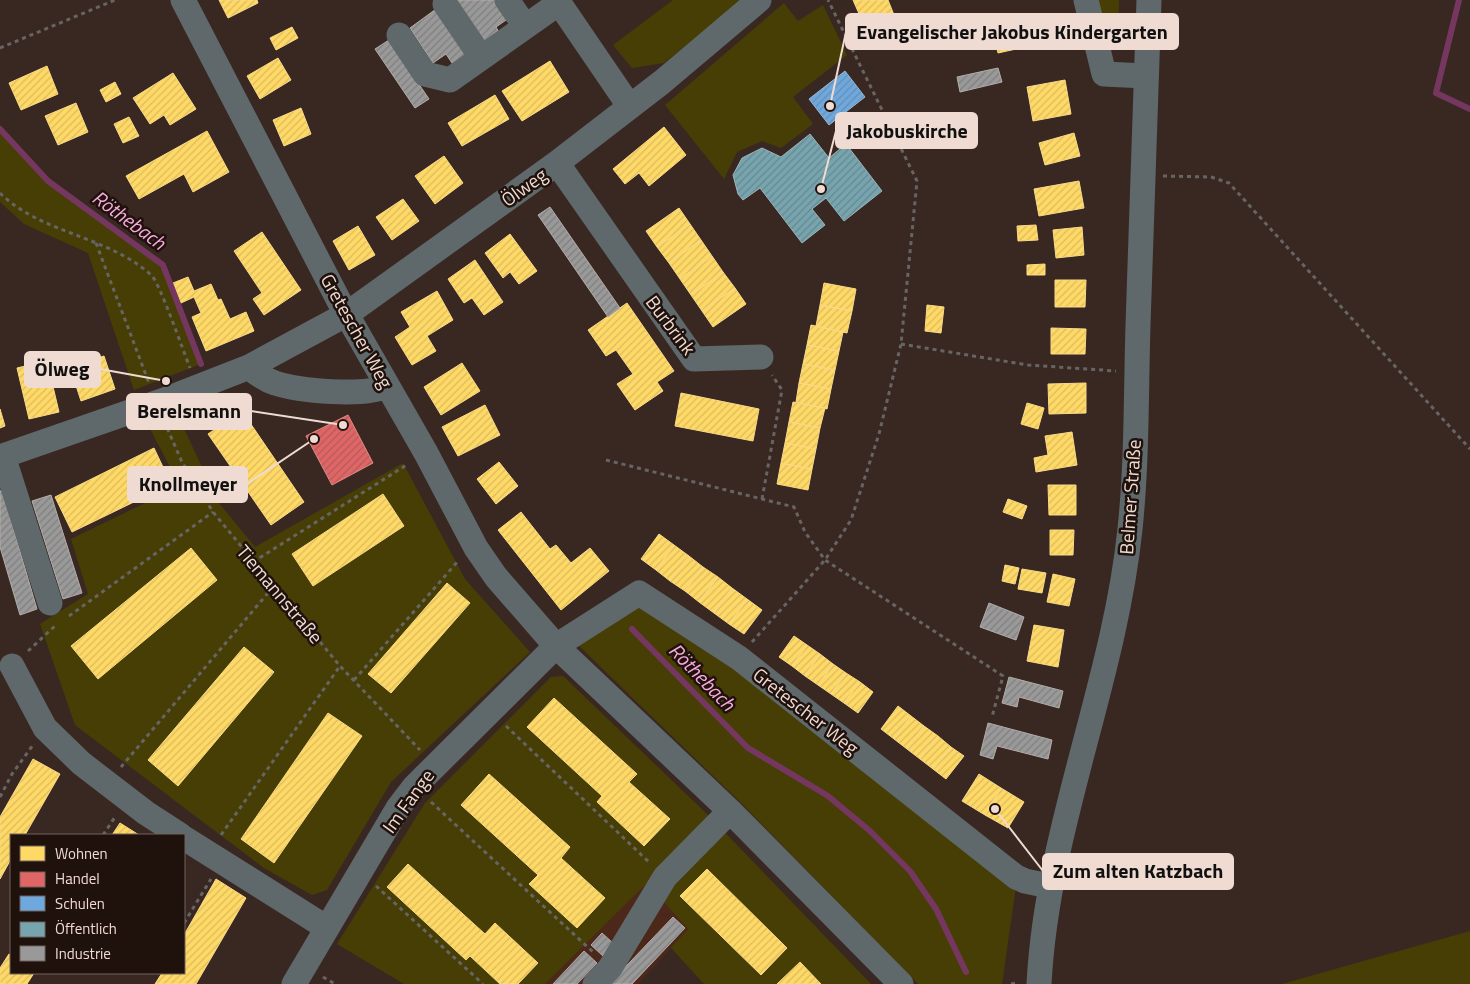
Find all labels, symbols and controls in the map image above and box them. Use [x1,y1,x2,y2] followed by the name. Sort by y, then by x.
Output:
[846,14,1178,49] callout: Evangelischer Jakobus Kindergarten
[856,16,1168,47] text: Evangelischer Jakobus Kindergarten
[836,113,977,148] callout: Jakobuskirche
[846,115,968,146] text: Jakobuskirche
[495,160,553,213] street label: Ölweg
[86,182,173,258] water label: Röthebach
[314,268,401,394] street label: Gretescher Weg
[639,289,704,361] street label: Burbrink
[25,352,100,387] callout: Ölweg
[35,353,90,384] text: Ölweg
[127,394,251,429] callout: Berelsmann
[137,395,241,426] text: Berelsmann
[1111,438,1148,555] street label: Belmer Straße
[128,467,247,502] callout: Knollmeyer
[139,468,238,499] text: Knollmeyer
[230,538,331,650] street label: Tiemannstraße
[662,635,744,719] water label: Röthebach
[747,660,866,761] street label: Gretescher Weg
[374,763,441,839] street label: Im Fange
[10,834,185,974] legend
[55,842,108,865] text: Wohnen
[1043,854,1233,889] callout: Zum alten Katzbach
[1053,855,1223,886] text: Zum alten Katzbach
[55,867,100,890] text: Handel
[55,892,105,915] text: Schulen
[55,917,117,940] text: Öffentlich
[55,942,111,965] text: Industrie

